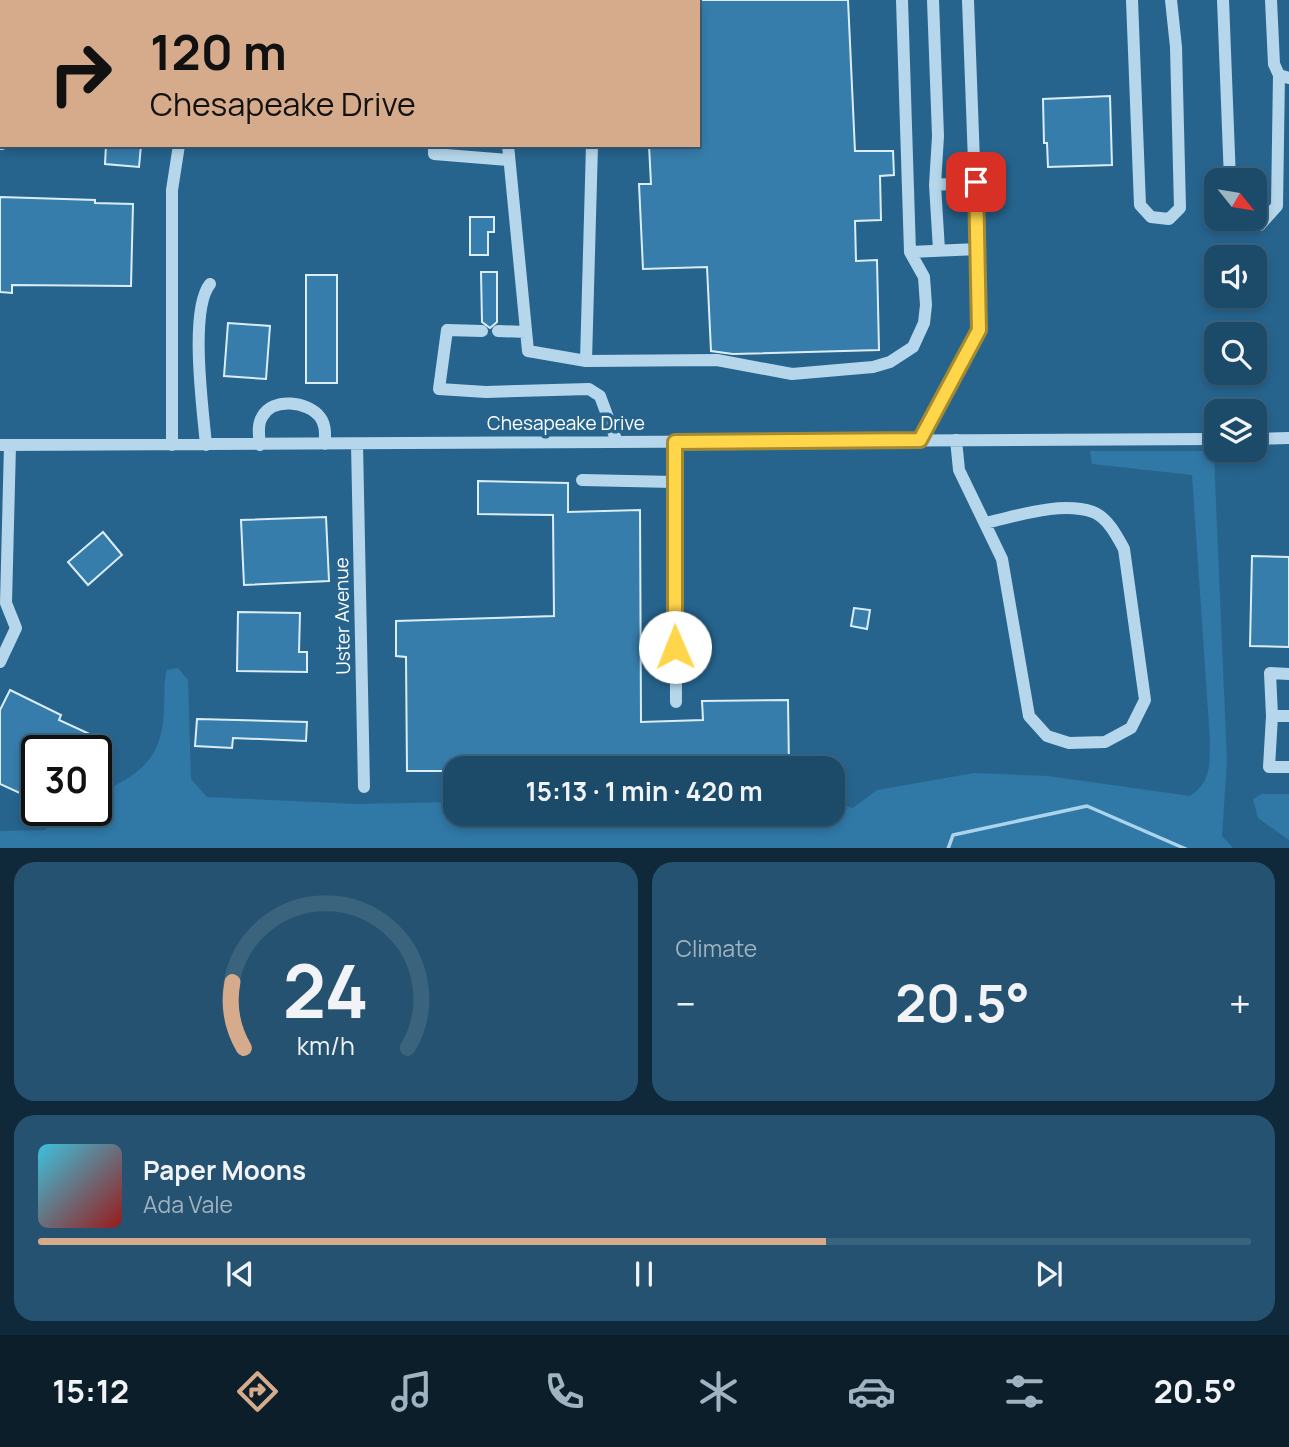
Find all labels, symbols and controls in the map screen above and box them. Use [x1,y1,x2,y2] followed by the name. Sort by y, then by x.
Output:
[150,18,287,85] text: 120 m
[35,28,126,119] icon: right
[150,82,416,126] text: Chesapeake Drive
[946,152,1006,212] pin
[957,163,995,201] icon: arrive
[1204,168,1267,231] north arrow
[1204,168,1267,462] map controls
[1204,245,1267,308] button: sound
[1204,322,1267,385] button: search
[1204,399,1267,462] button: layers
[487,410,645,436] street label: Chesapeake Drive
[328,557,356,675] street label: Uster Avenue
[638,610,712,684] position arrow
[21,735,112,826] speed limit sign: 30
[525,773,763,809] text: 15:13 · 1 min · 420 m
[676,932,757,964] text: Climate
[283,940,369,1040] text: 24
[895,967,1030,1038] text: 20.5°
[676,977,696,1029] text: −
[1229,977,1251,1029] text: +
[297,1027,355,1062] text: km/h
[143,1152,306,1188] text: Paper Moons
[143,1188,233,1220] text: Ada Vale
[221,1255,259,1293] icon: previous
[625,1255,663,1293] icon: pause
[1030,1255,1068,1293] icon: next
[233,1367,282,1416] icon: directions
[387,1367,436,1416] icon: music
[540,1367,589,1416] icon: phone
[694,1367,743,1416] icon: climate
[847,1367,896,1416] icon: car
[1000,1367,1049,1416] icon: filters
[52,1369,129,1413] text: 15:12
[1154,1369,1237,1413] text: 20.5°

